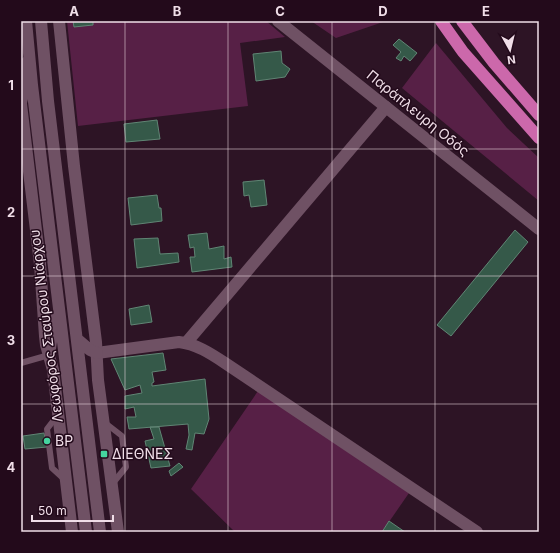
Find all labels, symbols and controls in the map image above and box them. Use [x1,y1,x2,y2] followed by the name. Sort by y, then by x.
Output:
[69,3,79,19] text: A
[173,3,182,19] text: B
[275,3,285,19] text: C
[378,3,388,19] text: D
[482,3,490,19] text: E
[490,30,530,70] north arrow
[506,52,517,67] text: N
[364,66,473,159] street label: Παράπλευρη Οδός
[8,77,14,93] text: 1
[7,204,15,220] text: 2
[25,229,66,423] street label: Λεωφόρος Σταύρου Νιάρχου
[7,332,15,348] text: 3
[55,432,73,449] place label: BP
[42,436,52,446] marker: BP
[112,445,173,462] place label: ΔΙΕΘΝΕΣ
[99,449,109,459] marker: ΔΙΕΘΝΕΣ
[7,459,16,475] text: 4
[32,497,113,523] scale bar
[38,503,67,518] text: 50 m

